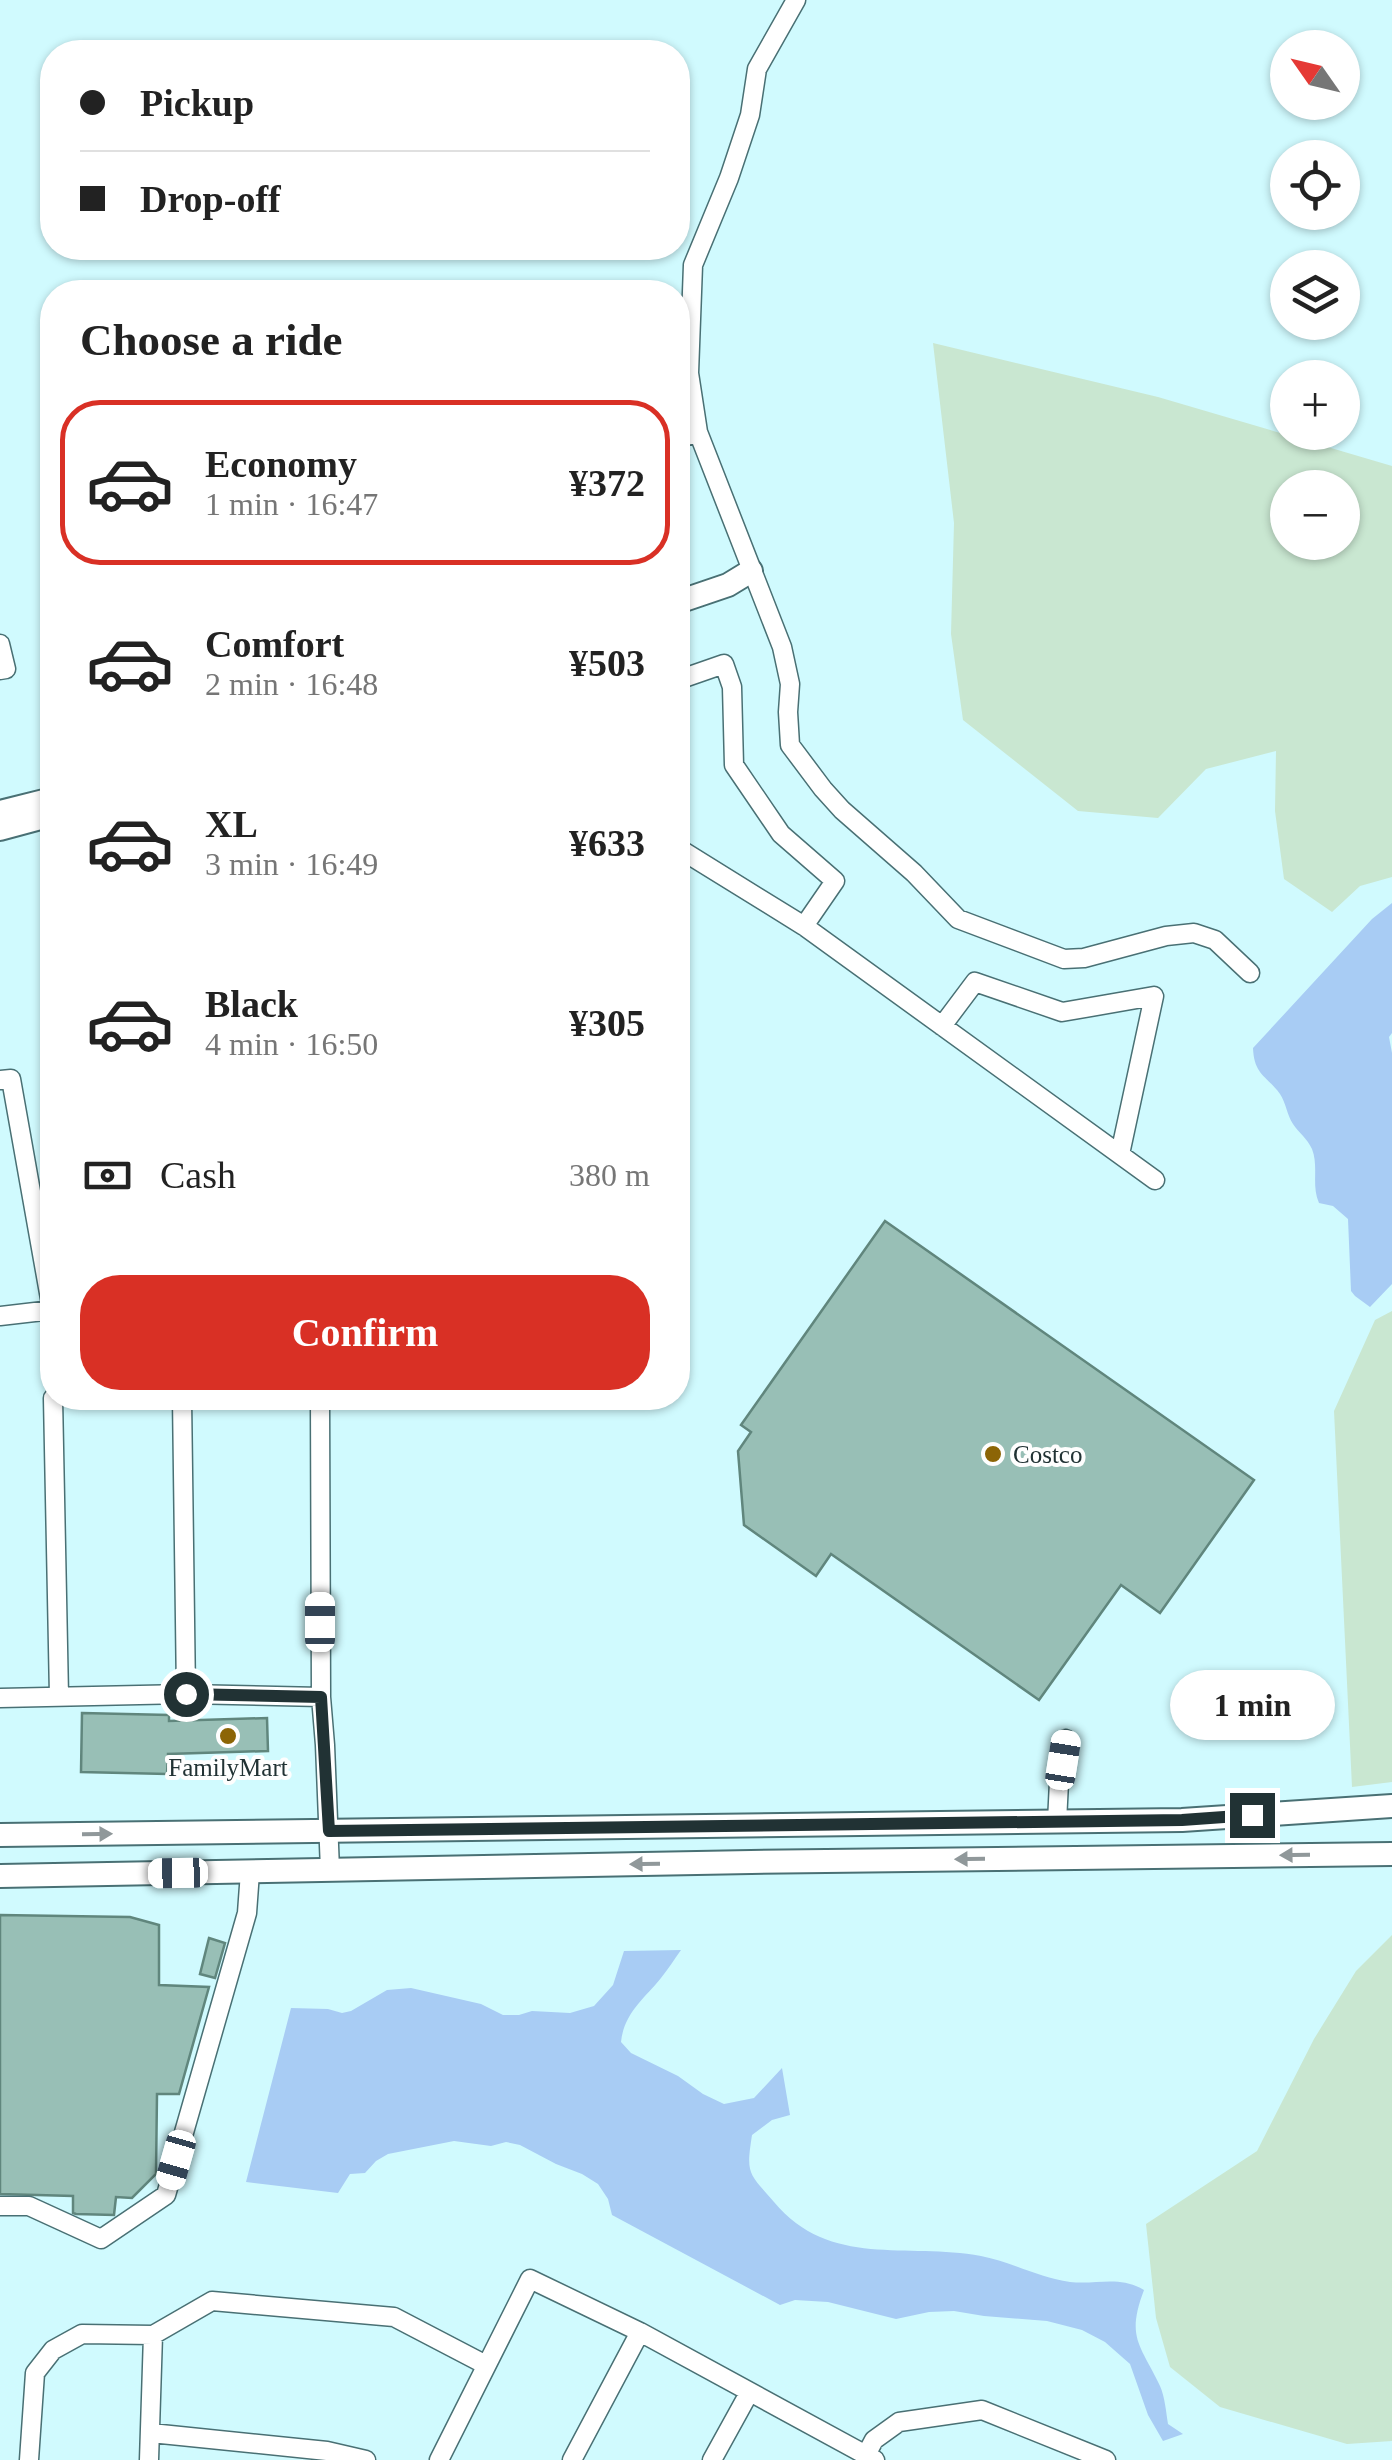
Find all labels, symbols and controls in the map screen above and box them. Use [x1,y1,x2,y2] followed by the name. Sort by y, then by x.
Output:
[1270,30,1360,120] north arrow
[1270,30,1360,560] map controls
[140,82,254,124] text: Pickup
[1270,140,1360,230] button: locate
[140,178,281,220] text: Drop-off
[1270,250,1360,340] button: layers
[80,315,343,365] text: Choose a ride
[1270,360,1360,450] button: +
[85,438,175,528] icon: car
[205,443,357,485] text: Economy
[569,462,645,504] text: ¥372
[1270,470,1360,560] button: −
[205,486,378,522] text: 1 min · 16:47
[85,618,175,708] icon: car
[205,623,344,665] text: Comfort
[569,642,645,684] text: ¥503
[205,666,378,702] text: 2 min · 16:48
[85,798,175,888] icon: car
[205,803,258,845] text: XL
[569,822,645,864] text: ¥633
[205,846,378,882] text: 3 min · 16:49
[85,978,175,1068] icon: car
[205,983,298,1025] text: Black
[569,1002,645,1044] text: ¥305
[205,1026,378,1062] text: 4 min · 16:50
[80,1148,135,1203] icon: cash
[160,1154,236,1196] text: Cash
[569,1157,650,1193] text: 380 m
[80,1275,650,1390] button: Confirm
[1013,1441,1082,1468] place label: Costco
[982,1443,1004,1465] marker: Costco
[305,1592,335,1652] car
[1170,1670,1334,1740] callout: 1 min
[164,1672,209,1717] route start
[1214,1687,1291,1723] text: 1 min
[217,1725,239,1747] marker: FamilyMart
[1043,1728,1083,1792] car
[168,1754,288,1781] place label: FamilyMart
[1230,1793,1275,1838] route end
[82,1826,114,1842] one-way arrow
[1278,1847,1310,1863] one-way arrow
[953,1851,985,1867] one-way arrow
[628,1856,660,1872] one-way arrow
[148,1857,208,1889] car
[153,2127,199,2193] car

